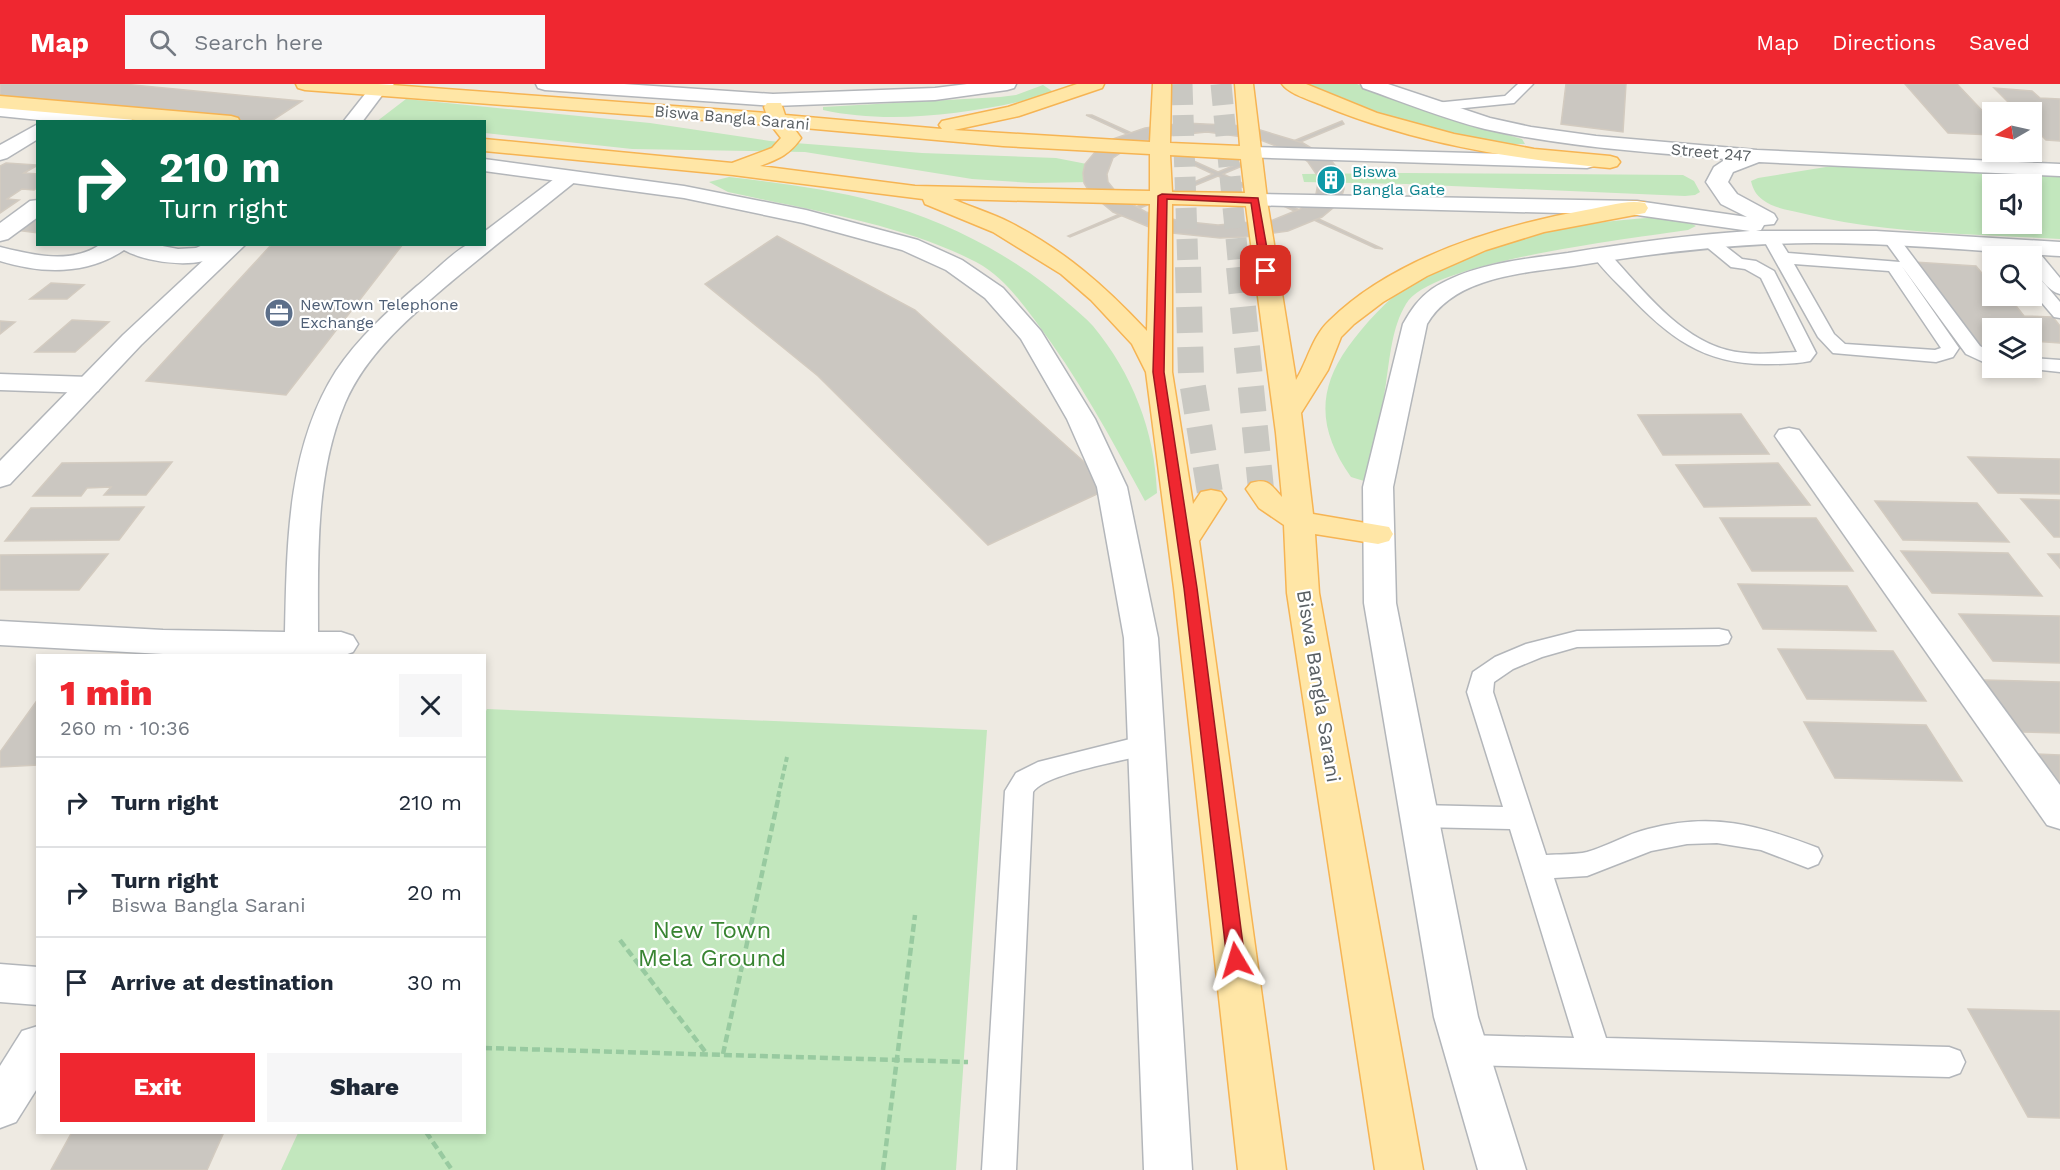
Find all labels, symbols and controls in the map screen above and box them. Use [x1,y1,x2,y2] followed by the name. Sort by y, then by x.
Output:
[125,15,545,69] search box
[30,26,89,59] text: Map
[146,26,179,59] icon: search
[194,30,323,55] text: Search here
[1756,30,1799,55] text: Map
[1832,30,1936,55] text: Directions
[1969,30,2030,55] text: Saved
[654,101,810,134] street label: Biswa Bangla Sarani
[1982,102,2042,162] north arrow
[1982,102,2042,378] map controls
[1670,140,1752,165] street label: Street 247
[159,143,281,192] text: 210 m
[60,144,138,222] icon: right
[1352,162,1445,199] place label: Biswa Bangla Gate
[1315,164,1347,196] building icon: Biswa Bangla Gate
[1982,174,2042,234] button: sound
[159,193,288,225] text: Turn right
[1240,245,1291,296] pin
[1982,246,2042,306] button: search
[1249,254,1282,287] icon: arrive
[300,295,459,332] place label: NewTown Telephone Exchange
[263,297,295,329] office icon: NewTown Telephone Exchange
[1982,318,2042,378] button: layers
[1292,588,1346,784] street label: Biswa Bangla Sarani
[60,672,153,714] text: 1 min
[399,674,462,737] button: close
[60,716,190,740] text: 260 m · 10:36
[60,786,93,819] icon: right
[111,790,218,815] text: Turn right
[398,790,462,815] text: 210 m
[111,868,218,893] text: Turn right
[60,876,93,909] icon: right
[407,880,462,905] text: 20 m
[111,893,306,917] text: Biswa Bangla Sarani
[638,916,786,972] park label: New Town Mela Ground
[1204,928,1268,992] position arrow
[60,966,93,999] icon: arrive
[111,970,334,995] text: Arrive at destination
[407,970,462,995] text: 30 m
[60,1053,255,1122] button: Exit
[267,1053,462,1122] button: Share

